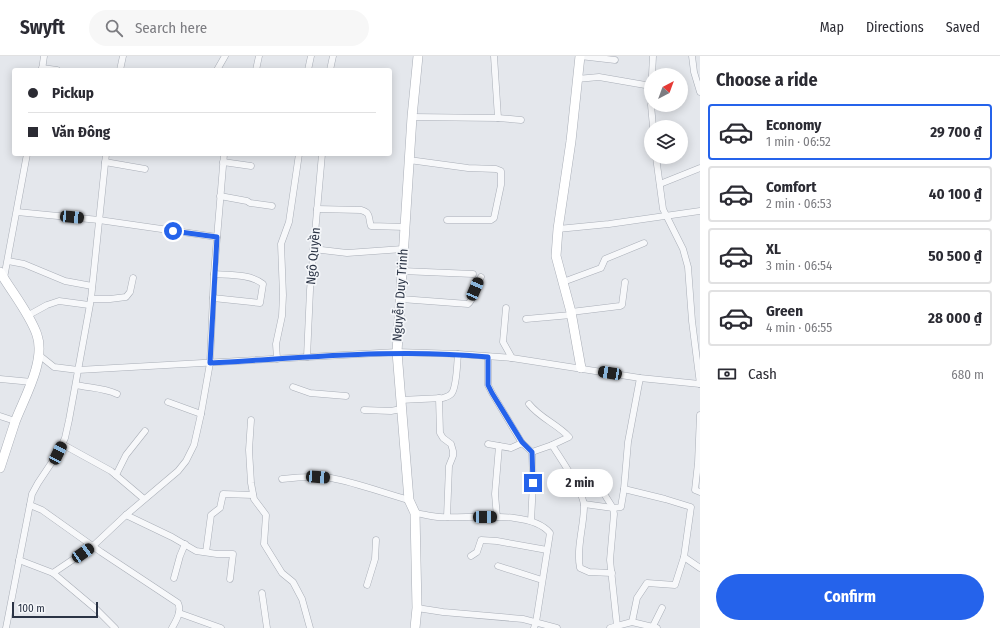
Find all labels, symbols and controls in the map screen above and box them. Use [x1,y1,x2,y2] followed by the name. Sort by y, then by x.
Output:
[89,10,369,46] search box
[20,16,65,39] text: Swyft
[103,17,125,39] icon: search
[135,19,207,37] text: Search here
[820,19,844,36] text: Map
[866,19,924,36] text: Directions
[946,19,980,36] text: Saved
[644,68,688,112] north arrow
[644,68,688,164] map controls
[716,69,818,91] text: Choose a ride
[52,84,94,102] text: Pickup
[718,114,754,150] icon: car
[766,116,821,134] text: Economy
[644,120,688,164] button: layers
[52,123,110,141] text: Văn Đông
[930,123,982,141] text: 29 700 ₫
[766,134,831,149] text: 1 min · 06:52
[718,176,754,212] icon: car
[766,178,817,196] text: Comfort
[929,185,982,203] text: 40 100 ₫
[766,196,832,211] text: 2 min · 06:53
[60,210,84,224] car
[164,222,182,240] route start
[303,227,323,285] street label: Ngô Quyền
[718,238,754,274] icon: car
[766,240,781,258] text: XL
[928,247,982,265] text: 50 500 ₫
[389,248,411,342] street label: Nguyễn Duy Trinh
[766,258,832,273] text: 3 min · 06:54
[465,276,485,302] car
[718,300,754,336] icon: car
[766,302,803,320] text: Green
[928,309,982,327] text: 28 000 ₫
[766,320,832,335] text: 4 min · 06:55
[716,363,738,385] icon: cash
[597,365,623,381] car
[748,365,777,383] text: Cash
[951,367,984,382] text: 680 m
[47,440,69,466] car
[547,469,613,497] callout: 2 min
[306,470,330,484] car
[524,474,542,492] route end
[566,475,594,490] text: 2 min
[473,511,497,523] car
[70,541,96,565] car
[716,574,984,620] button: Confirm
[12,600,98,619] scale bar
[18,602,45,615] text: 100 m

